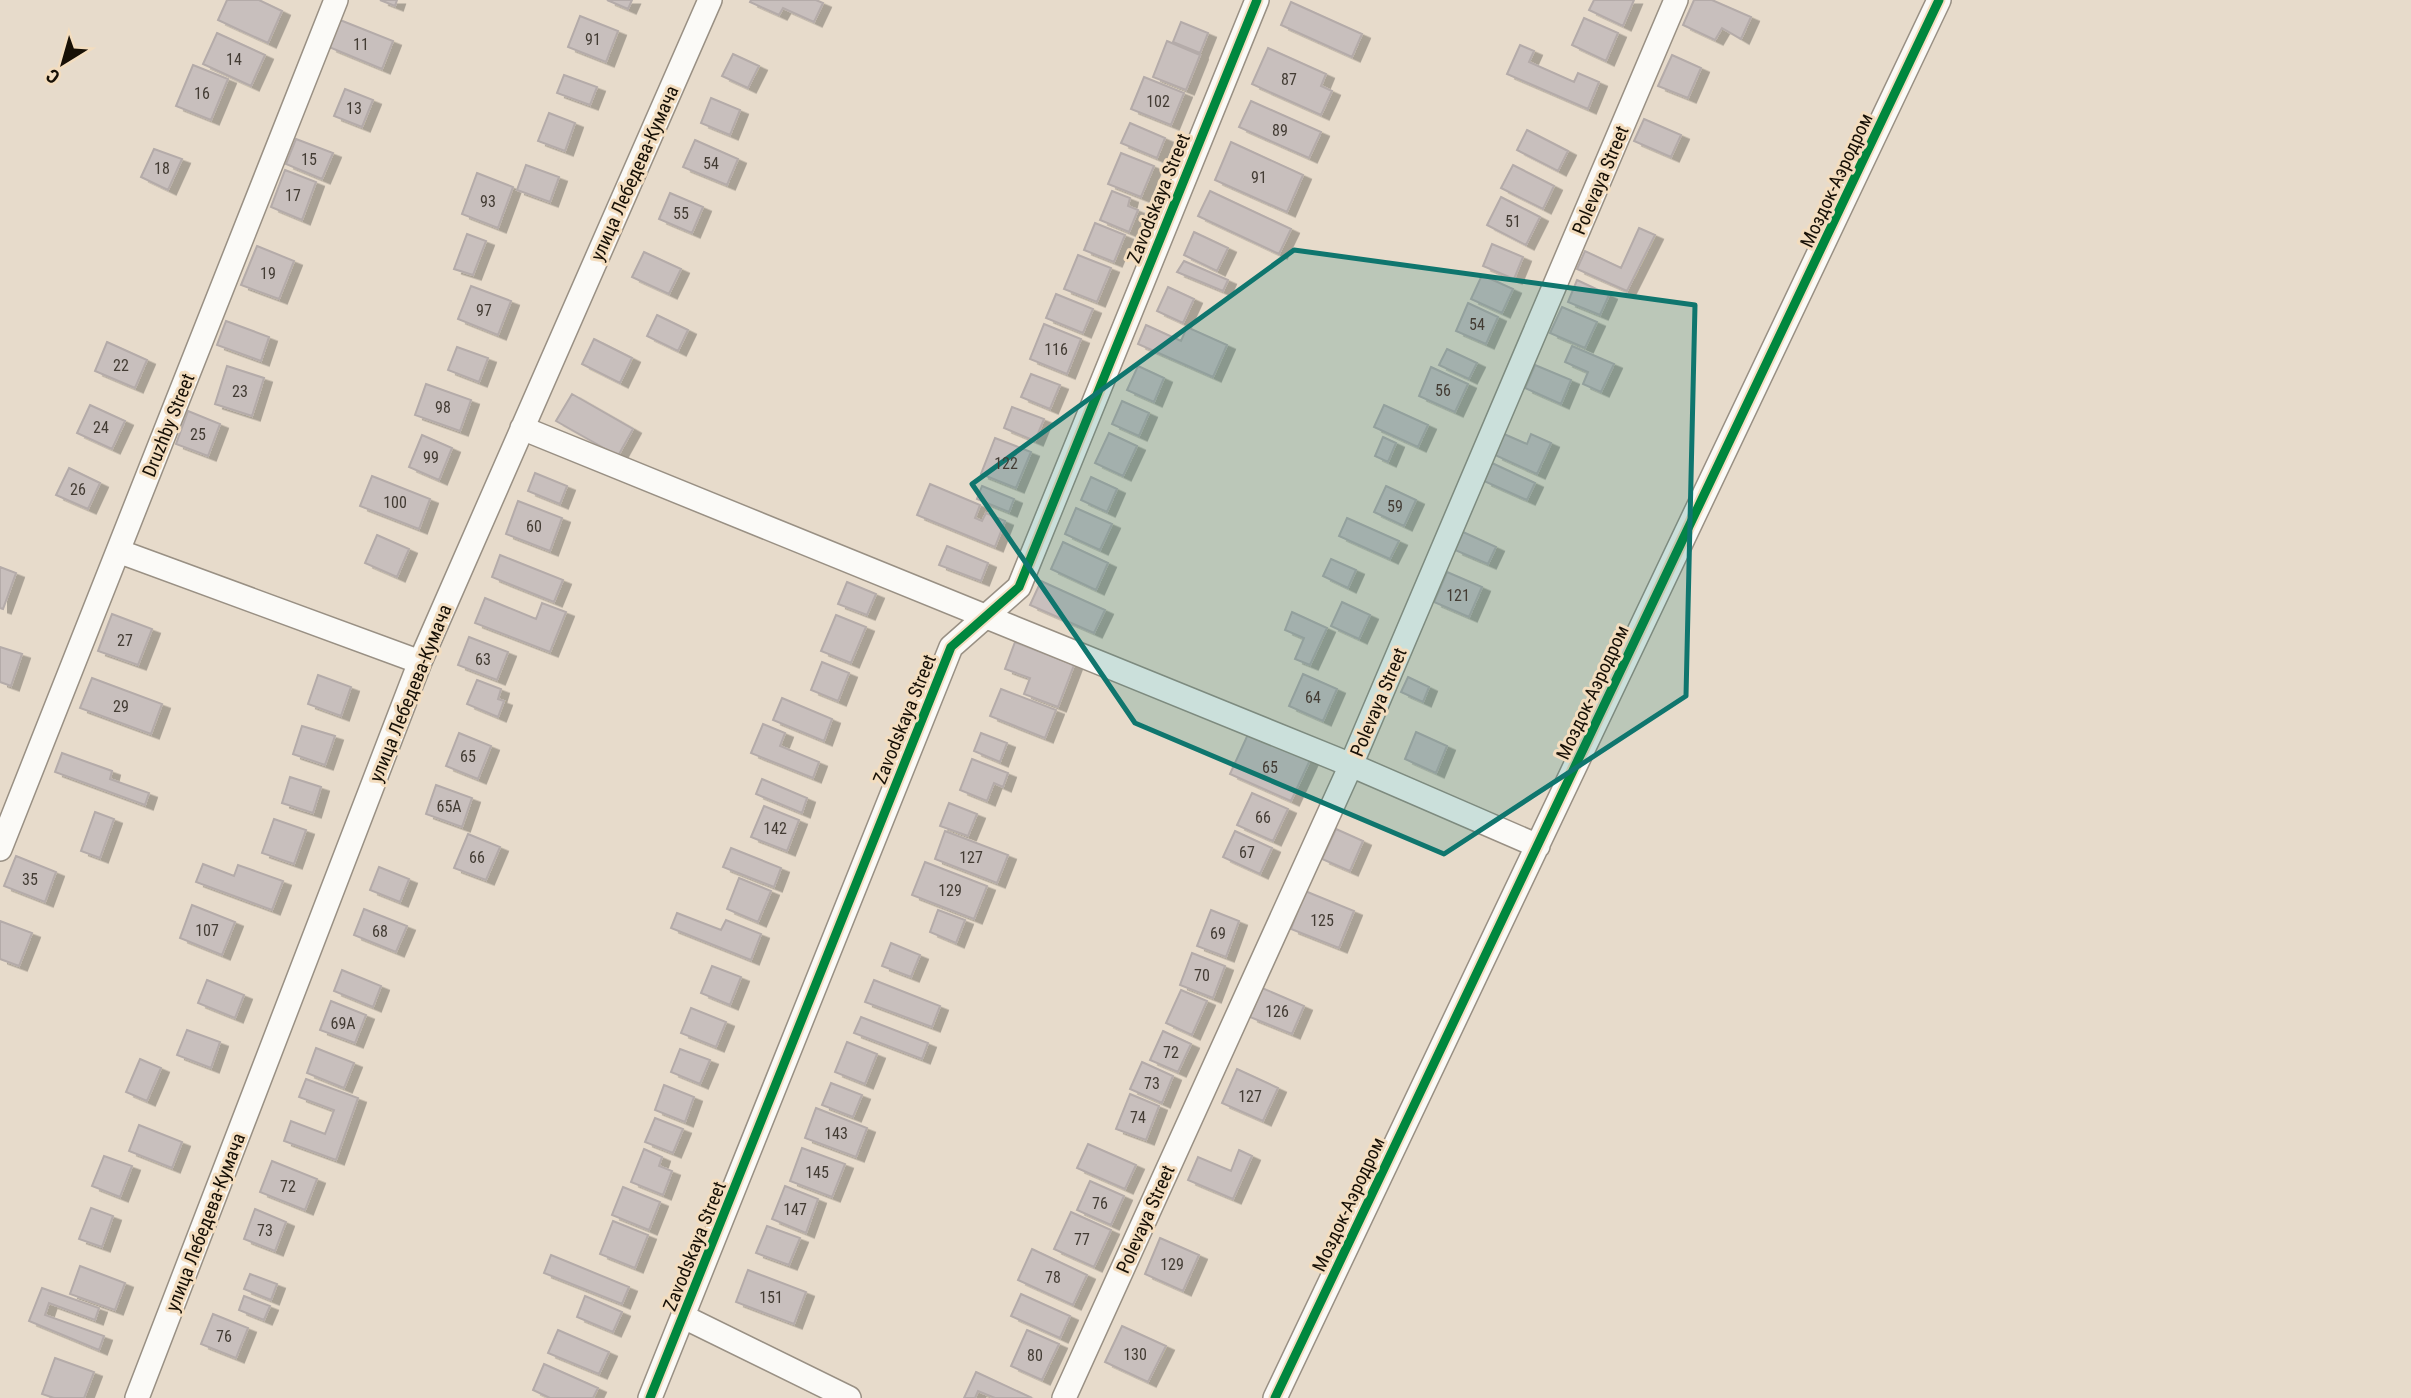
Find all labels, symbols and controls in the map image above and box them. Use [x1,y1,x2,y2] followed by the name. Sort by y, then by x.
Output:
[28,28,98,98] north arrow
[585,30,601,49] house number: 91
[353,35,369,54] house number: 11
[226,50,242,69] house number: 14
[42,64,64,89] text: С
[1281,70,1297,89] house number: 87
[585,82,683,264] street label: улица Лебедева-Кумача
[194,84,210,103] house number: 16
[1146,92,1170,111] house number: 102
[346,99,362,118] house number: 13
[1795,109,1878,251] street label: Моздок-Аэродром
[1272,121,1288,140] house number: 89
[1567,122,1634,238] street label: Polevaya Street
[1122,130,1195,266] street label: Zavodskaya Street
[301,150,317,169] house number: 15
[703,154,719,173] house number: 54
[154,159,170,178] house number: 18
[1251,168,1267,187] house number: 91
[285,186,301,205] house number: 17
[480,192,496,211] house number: 93
[673,204,689,223] house number: 55
[1505,212,1521,231] house number: 51
[260,264,276,283] house number: 19
[476,301,492,320] house number: 97
[1469,315,1485,334] house number: 54
[1044,340,1068,359] house number: 116
[113,356,129,375] house number: 22
[137,370,200,480] street label: Druzhby Street
[1435,381,1451,400] house number: 56
[232,382,248,401] house number: 23
[435,398,451,417] house number: 98
[93,418,109,437] house number: 24
[190,425,206,444] house number: 25
[423,448,439,467] house number: 99
[994,454,1018,473] house number: 122
[70,480,86,499] house number: 26
[383,493,407,512] house number: 100
[1387,497,1403,516] house number: 59
[526,517,542,536] house number: 60
[1446,586,1470,605] house number: 121
[364,601,457,785] street label: улица Лебедева-Кумача
[1551,621,1634,763] street label: Моздок-Аэродром
[117,631,133,650] house number: 27
[1345,644,1412,760] street label: Polevaya Street
[475,650,491,669] house number: 63
[868,651,941,787] street label: Zavodskaya Street
[1305,688,1321,707] house number: 64
[113,697,129,716] house number: 29
[460,747,476,766] house number: 65
[1262,758,1278,777] house number: 65
[436,797,462,816] house number: 65А
[1255,808,1271,827] house number: 66
[763,819,787,838] house number: 142
[1239,843,1255,862] house number: 67
[469,848,485,867] house number: 66
[959,848,983,867] house number: 127
[22,870,38,889] house number: 35
[938,881,962,900] house number: 129
[1310,911,1334,930] house number: 125
[195,921,219,940] house number: 107
[372,922,388,941] house number: 68
[1210,924,1226,943] house number: 69
[1194,966,1210,985] house number: 70
[1265,1002,1289,1021] house number: 126
[330,1014,356,1033] house number: 69А
[1163,1043,1179,1062] house number: 72
[1144,1074,1160,1093] house number: 73
[1238,1087,1262,1106] house number: 127
[1130,1108,1146,1127] house number: 74
[824,1124,848,1143] house number: 143
[161,1130,250,1315] street label: улица Лебедева-Кумача
[1307,1133,1390,1275] street label: Моздок-Аэродром
[1111,1162,1180,1277] street label: Polevaya Street
[805,1163,829,1182] house number: 145
[280,1177,296,1196] house number: 72
[658,1178,731,1314] street label: Zavodskaya Street
[1092,1194,1108,1213] house number: 76
[783,1200,807,1219] house number: 147
[257,1221,273,1240] house number: 73
[1074,1230,1090,1249] house number: 77
[1160,1255,1184,1274] house number: 129
[1045,1268,1061,1287] house number: 78
[759,1288,783,1307] house number: 151
[216,1327,232,1346] house number: 76
[1123,1345,1147,1364] house number: 130
[1027,1346,1043,1365] house number: 80

